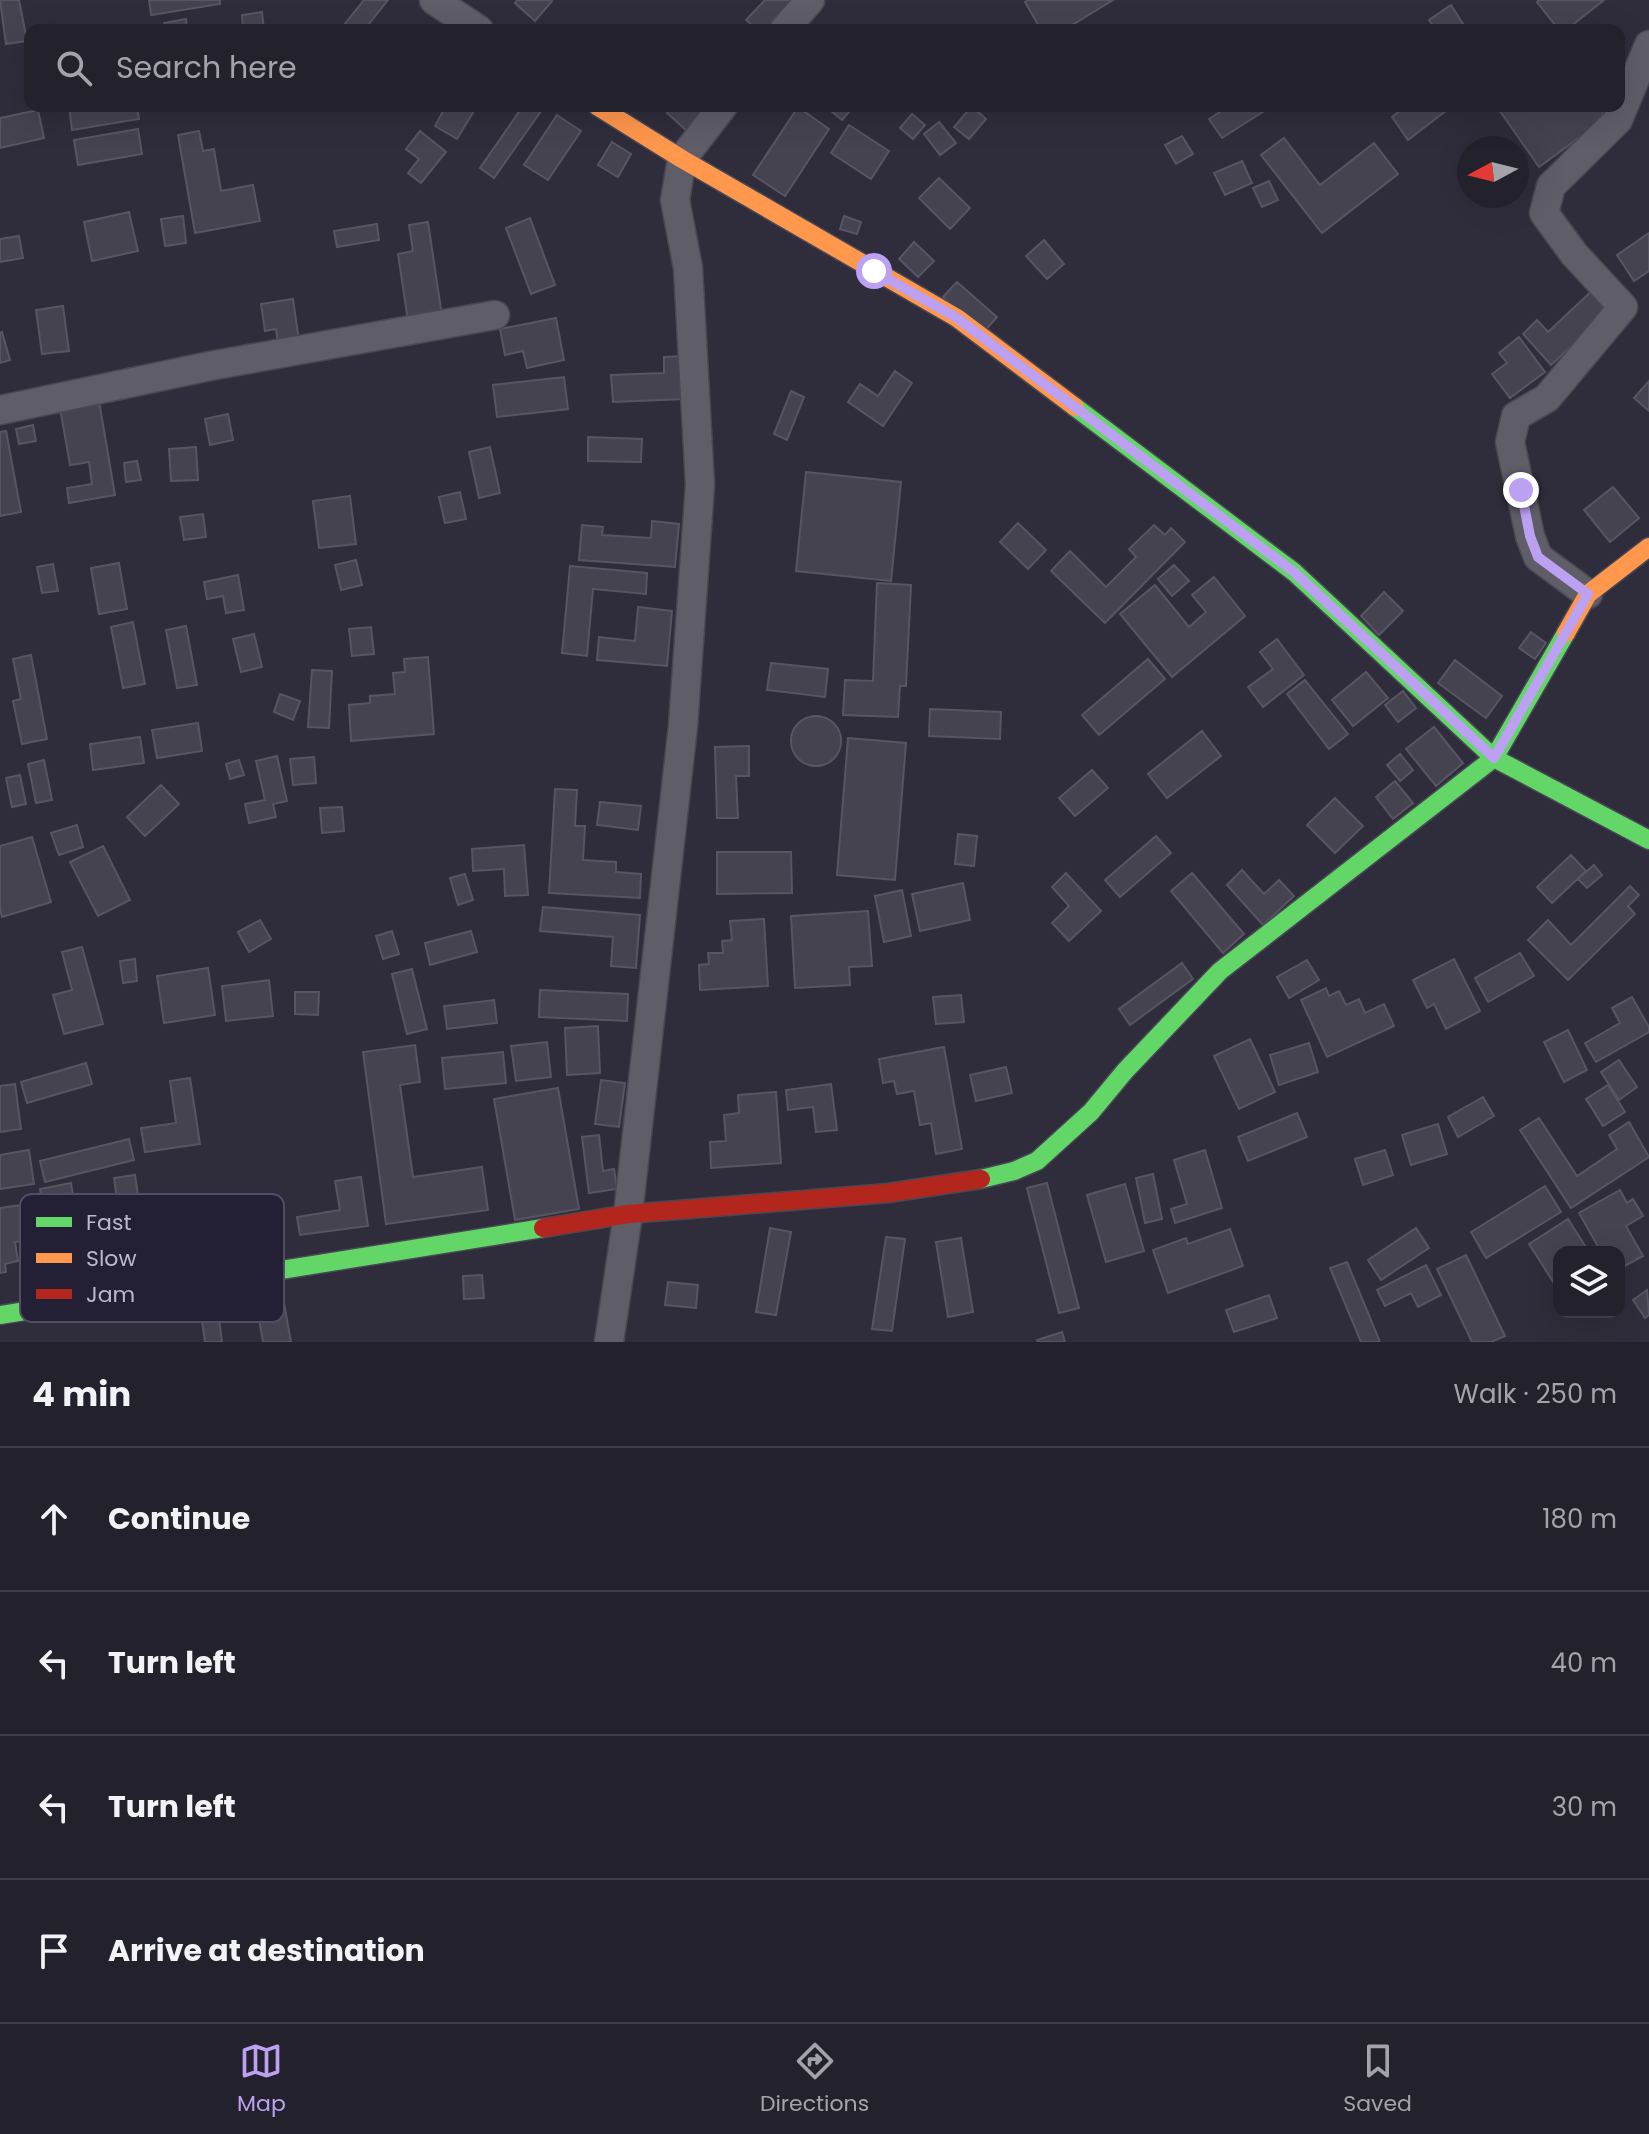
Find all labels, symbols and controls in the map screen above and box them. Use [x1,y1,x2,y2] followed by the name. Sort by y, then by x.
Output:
[24,24,1625,112] search box
[52,46,96,90] icon: search
[116,46,297,89] text: Search here
[1457,136,1529,208] north arrow
[856,253,892,289] route start
[1503,472,1539,508] route end
[20,1194,284,1322] legend
[86,1207,131,1238] text: Fast
[86,1243,136,1274] text: Slow
[1553,1246,1625,1318] map controls
[1553,1246,1625,1318] button: layers
[86,1279,135,1310] text: Jam
[32,1370,131,1418] text: 4 min
[1454,1376,1617,1412] text: Walk · 250 m
[32,1497,76,1541] icon: ahead
[108,1497,250,1540] text: Continue
[1542,1501,1617,1537] text: 180 m
[32,1641,76,1685] icon: left
[108,1641,236,1684] text: Turn left
[1551,1645,1617,1681] text: 40 m
[32,1785,76,1829] icon: left
[108,1785,236,1828] text: Turn left
[1552,1789,1617,1825] text: 30 m
[32,1929,76,1973] icon: arrive
[108,1929,425,1972] text: Arrive at destination
[237,2039,286,2120] tab: Map
[760,2039,869,2120] tab: Directions
[1343,2039,1412,2120] tab: Saved

